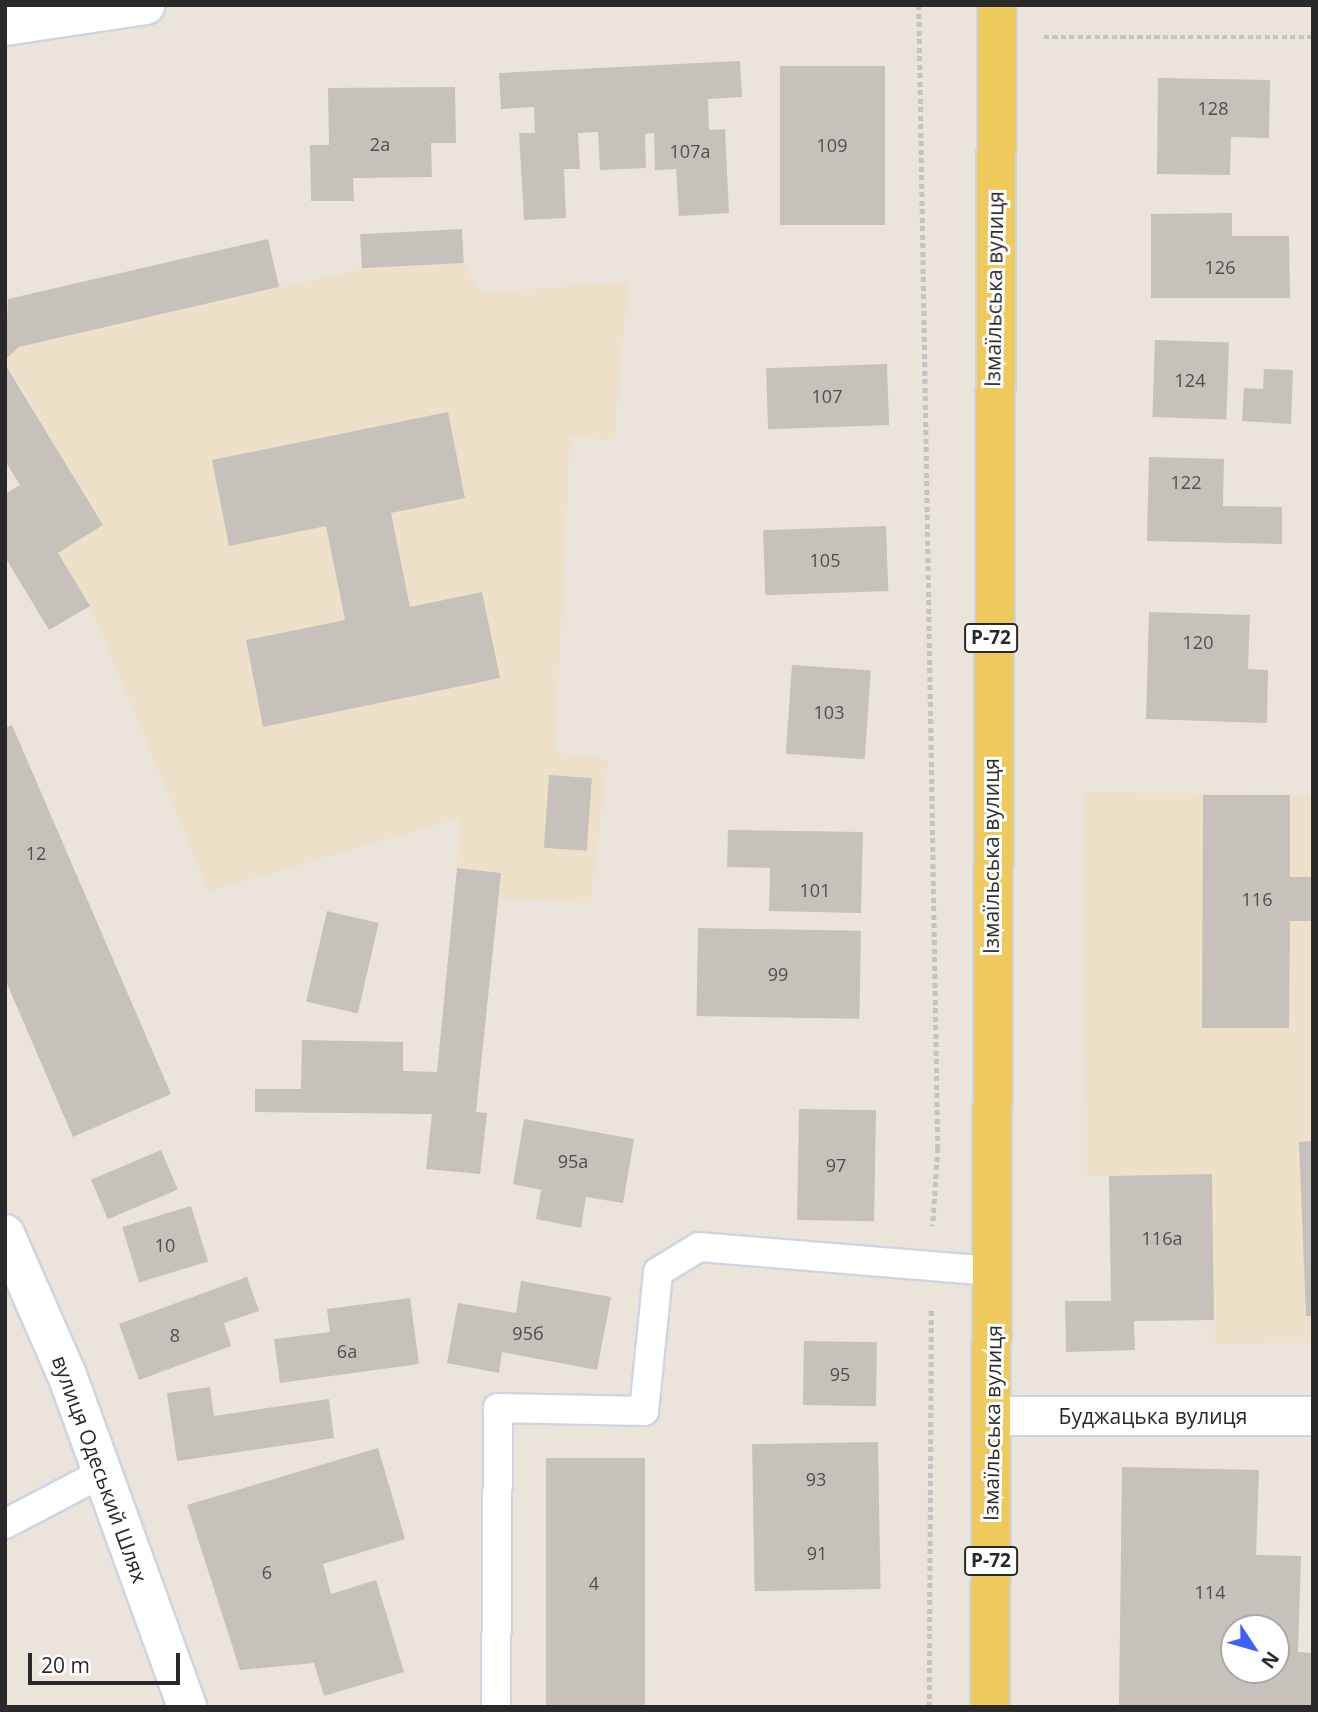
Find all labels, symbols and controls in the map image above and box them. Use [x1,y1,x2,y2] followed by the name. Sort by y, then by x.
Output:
[1198,97,1228,119] house number: 128
[370,133,390,155] house number: 2а
[817,134,847,156] house number: 109
[670,140,710,162] house number: 107а
[980,191,1008,387] street label: Ізмаїльська вулиця
[1205,256,1235,278] house number: 126
[1175,369,1205,391] house number: 124
[812,385,842,407] house number: 107
[1171,471,1201,493] house number: 122
[810,549,840,571] house number: 105
[963,622,1019,653] road number: Р-72
[1183,631,1213,653] house number: 120
[814,701,844,723] house number: 103
[978,758,1004,954] street label: Ізмаїльська вулиця
[26,842,46,864] house number: 12
[800,879,830,901] house number: 101
[1242,888,1272,910] house number: 116
[768,963,788,985] house number: 99
[558,1150,588,1172] house number: 95а
[826,1154,846,1176] house number: 97
[1142,1227,1182,1249] house number: 116а
[155,1234,175,1256] house number: 10
[512,1322,544,1344] house number: 95б
[170,1324,180,1346] house number: 8
[978,1325,1006,1521] street label: Ізмаїльська вулиця
[337,1340,357,1362] house number: 6а
[47,1352,153,1586] street label: вулиця Одеський Шлях
[830,1363,850,1385] house number: 95
[1059,1403,1247,1429] street label: Буджацька вулиця
[806,1468,826,1490] house number: 93
[807,1542,827,1564] house number: 91
[963,1546,1019,1576] road number: Р-72
[262,1561,272,1583] house number: 6
[589,1572,599,1594] house number: 4
[1195,1581,1225,1603] house number: 114
[1220,1614,1290,1684] north arrow
[32,1638,184,1682] scale bar
[1255,1646,1285,1674] text: N
[41,1651,90,1679] text: 20 m

